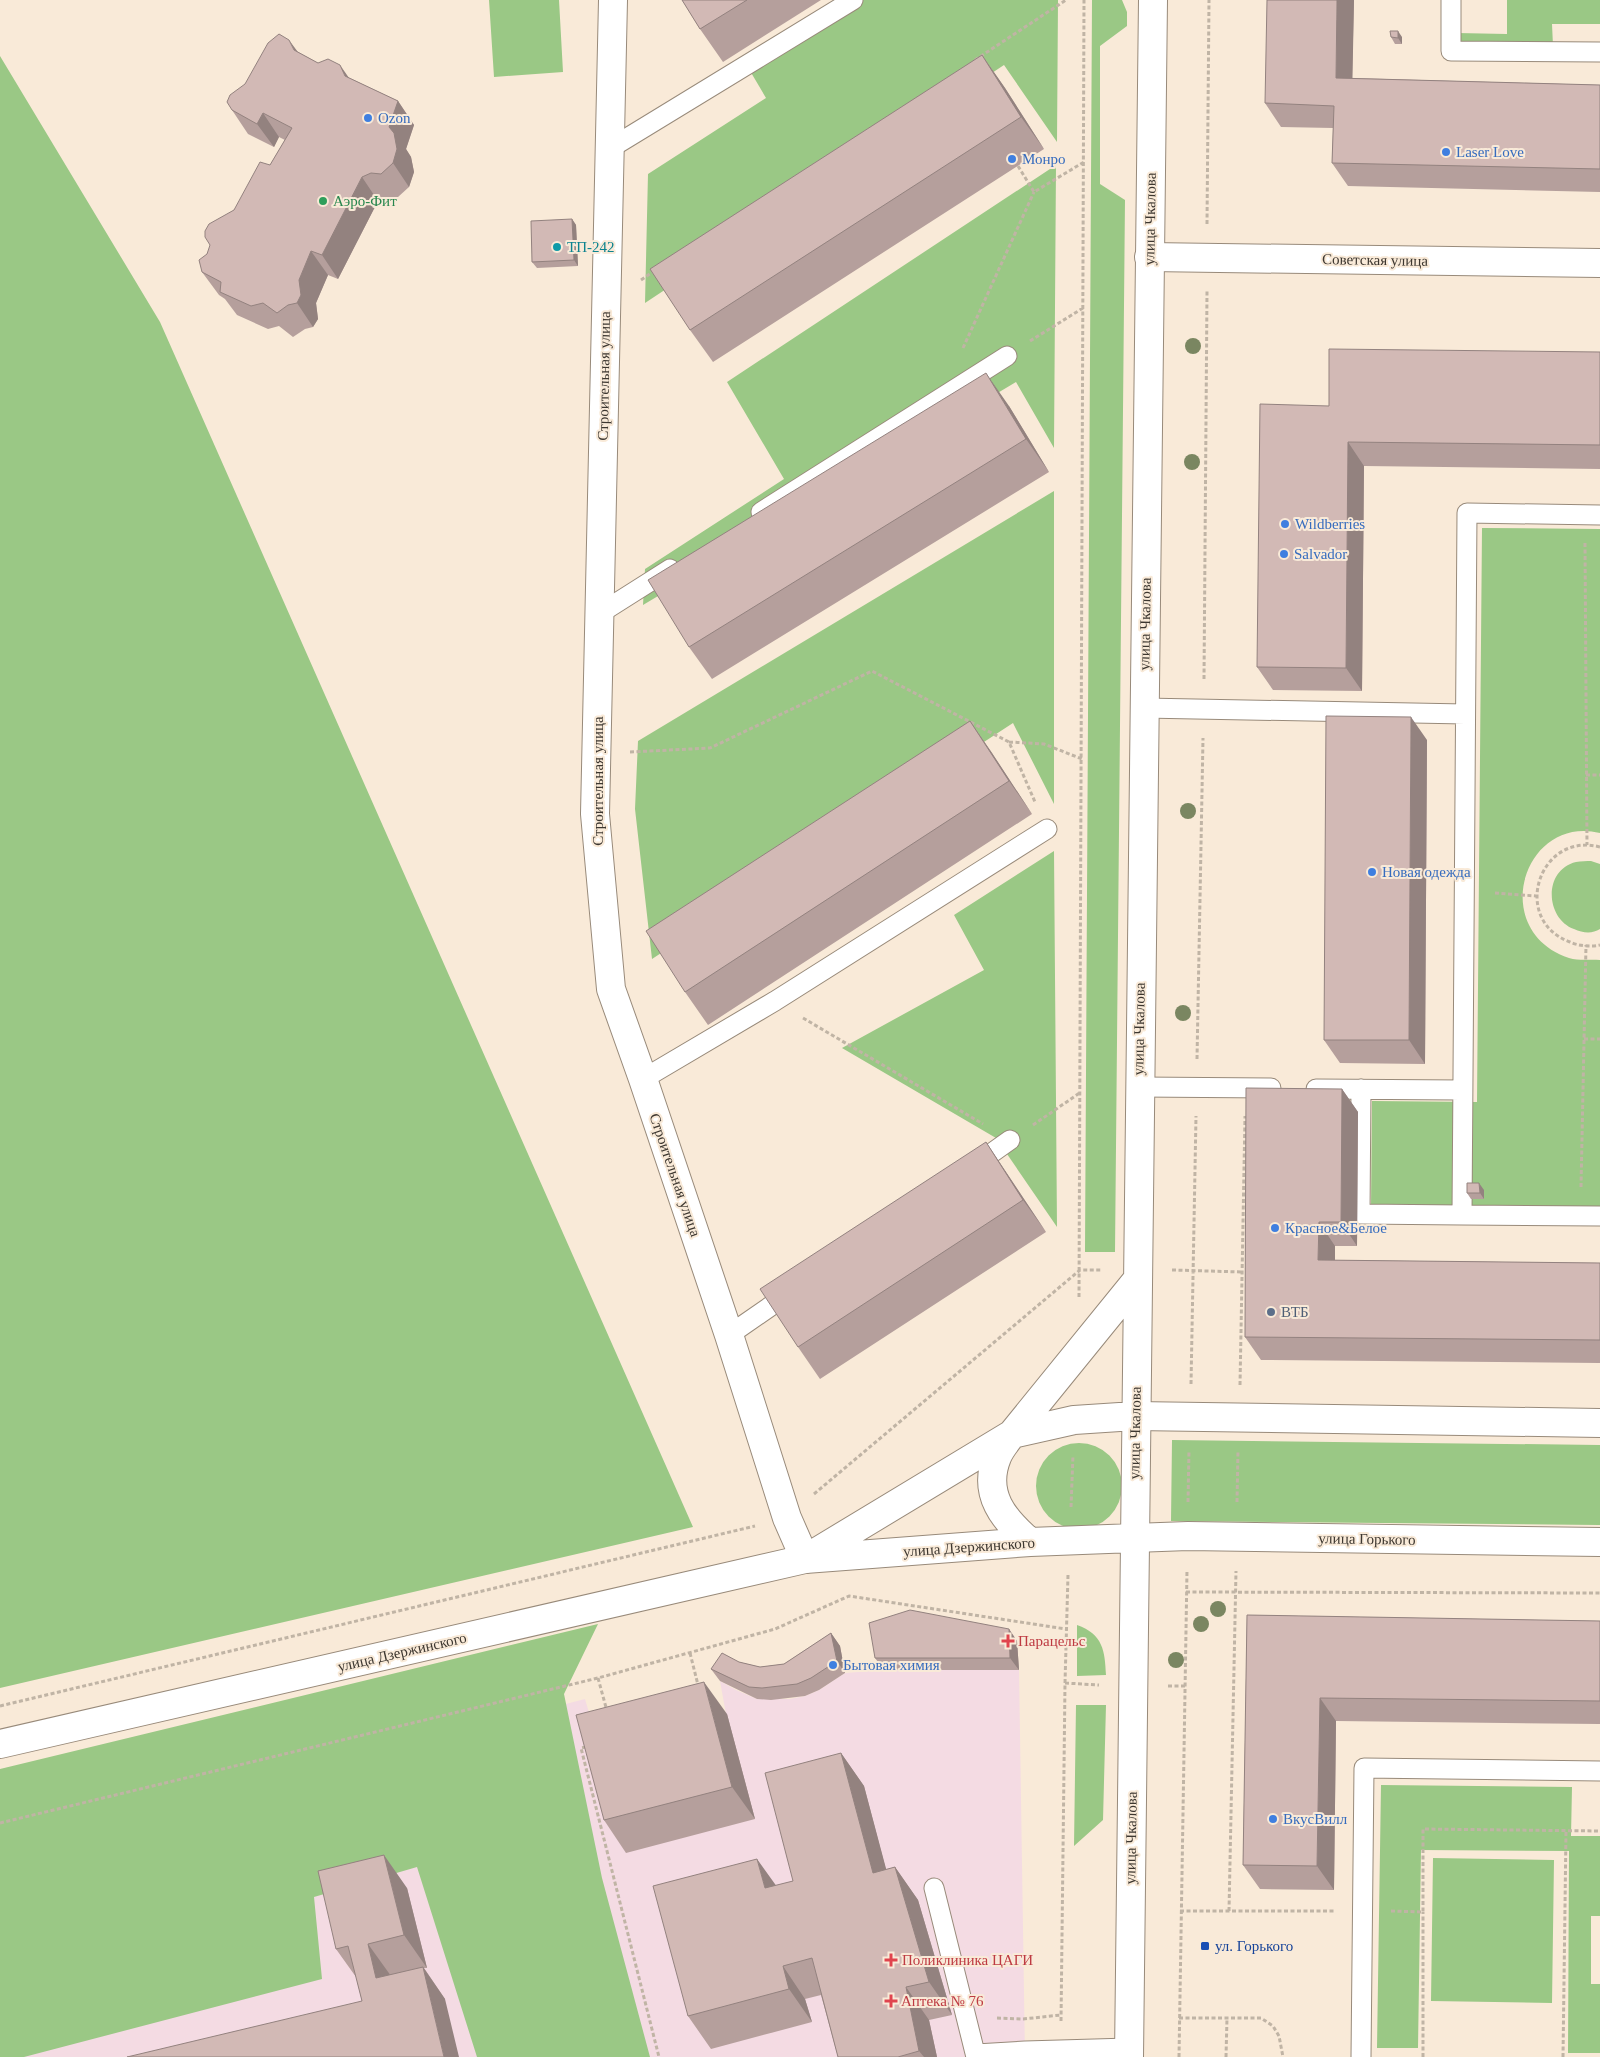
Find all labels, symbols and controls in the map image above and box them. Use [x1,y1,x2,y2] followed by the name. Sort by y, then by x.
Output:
[378,110,411,126] place label: Ozon
[362,112,374,124] marker: Ozon
[1456,144,1524,160] place label: Laser Love
[1440,146,1452,158] marker: Laser Love
[1022,151,1066,167] place label: Монро
[1006,153,1018,165] marker: Монро
[1141,172,1159,266] street label: улица Чкалова
[333,193,397,209] place label: Аэро-Фит
[317,195,329,207] marker: Аэро-Фит
[567,239,615,255] place label: ТП-242
[551,241,563,253] marker: ТП-242
[1322,251,1428,269] street label: Советская улица
[595,311,613,441] street label: Строительная улица
[1295,516,1365,532] place label: Wildberries
[1279,518,1291,530] marker: Wildberries
[1294,546,1347,562] place label: Salvador
[1278,548,1290,560] marker: Salvador
[1136,577,1154,671] street label: улица Чкалова
[590,716,606,846] street label: Строительная улица
[1382,864,1471,880] place label: Новая одежда
[1366,866,1378,878] marker: Новая одежда
[1130,982,1148,1076] street label: улица Чкалова
[646,1111,704,1239] street label: Строительная улица
[1285,1220,1387,1236] place label: Красное&Белое
[1269,1222,1281,1234] marker: Красное&Белое
[1281,1304,1309,1320] place label: ВТБ
[1265,1306,1277,1318] marker: ВТБ
[1126,1386,1144,1480] street label: улица Чкалова
[1318,1530,1416,1548] street label: улица Горького
[903,1534,1035,1560] street label: улица Дзержинского
[336,1629,468,1675] street label: улица Дзержинского
[1018,1633,1086,1649] place label: Парацельс
[1002,1635,1014,1647] marker: Парацельс
[843,1657,940,1673] place label: Бытовая химия
[827,1659,839,1671] marker: Бытовая химия
[1122,1791,1140,1885] street label: улица Чкалова
[1283,1811,1348,1827] place label: ВкусВилл
[1267,1813,1279,1825] marker: ВкусВилл
[1215,1938,1293,1954] place label: ул. Горького
[1199,1940,1211,1952] marker: ул. Горького
[902,1952,1033,1968] place label: Поликлиника ЦАГИ
[884,1953,898,1967] marker: Поликлиника ЦАГИ
[901,1993,984,2009] place label: Аптека № 76
[885,1995,897,2007] marker: Аптека № 76

